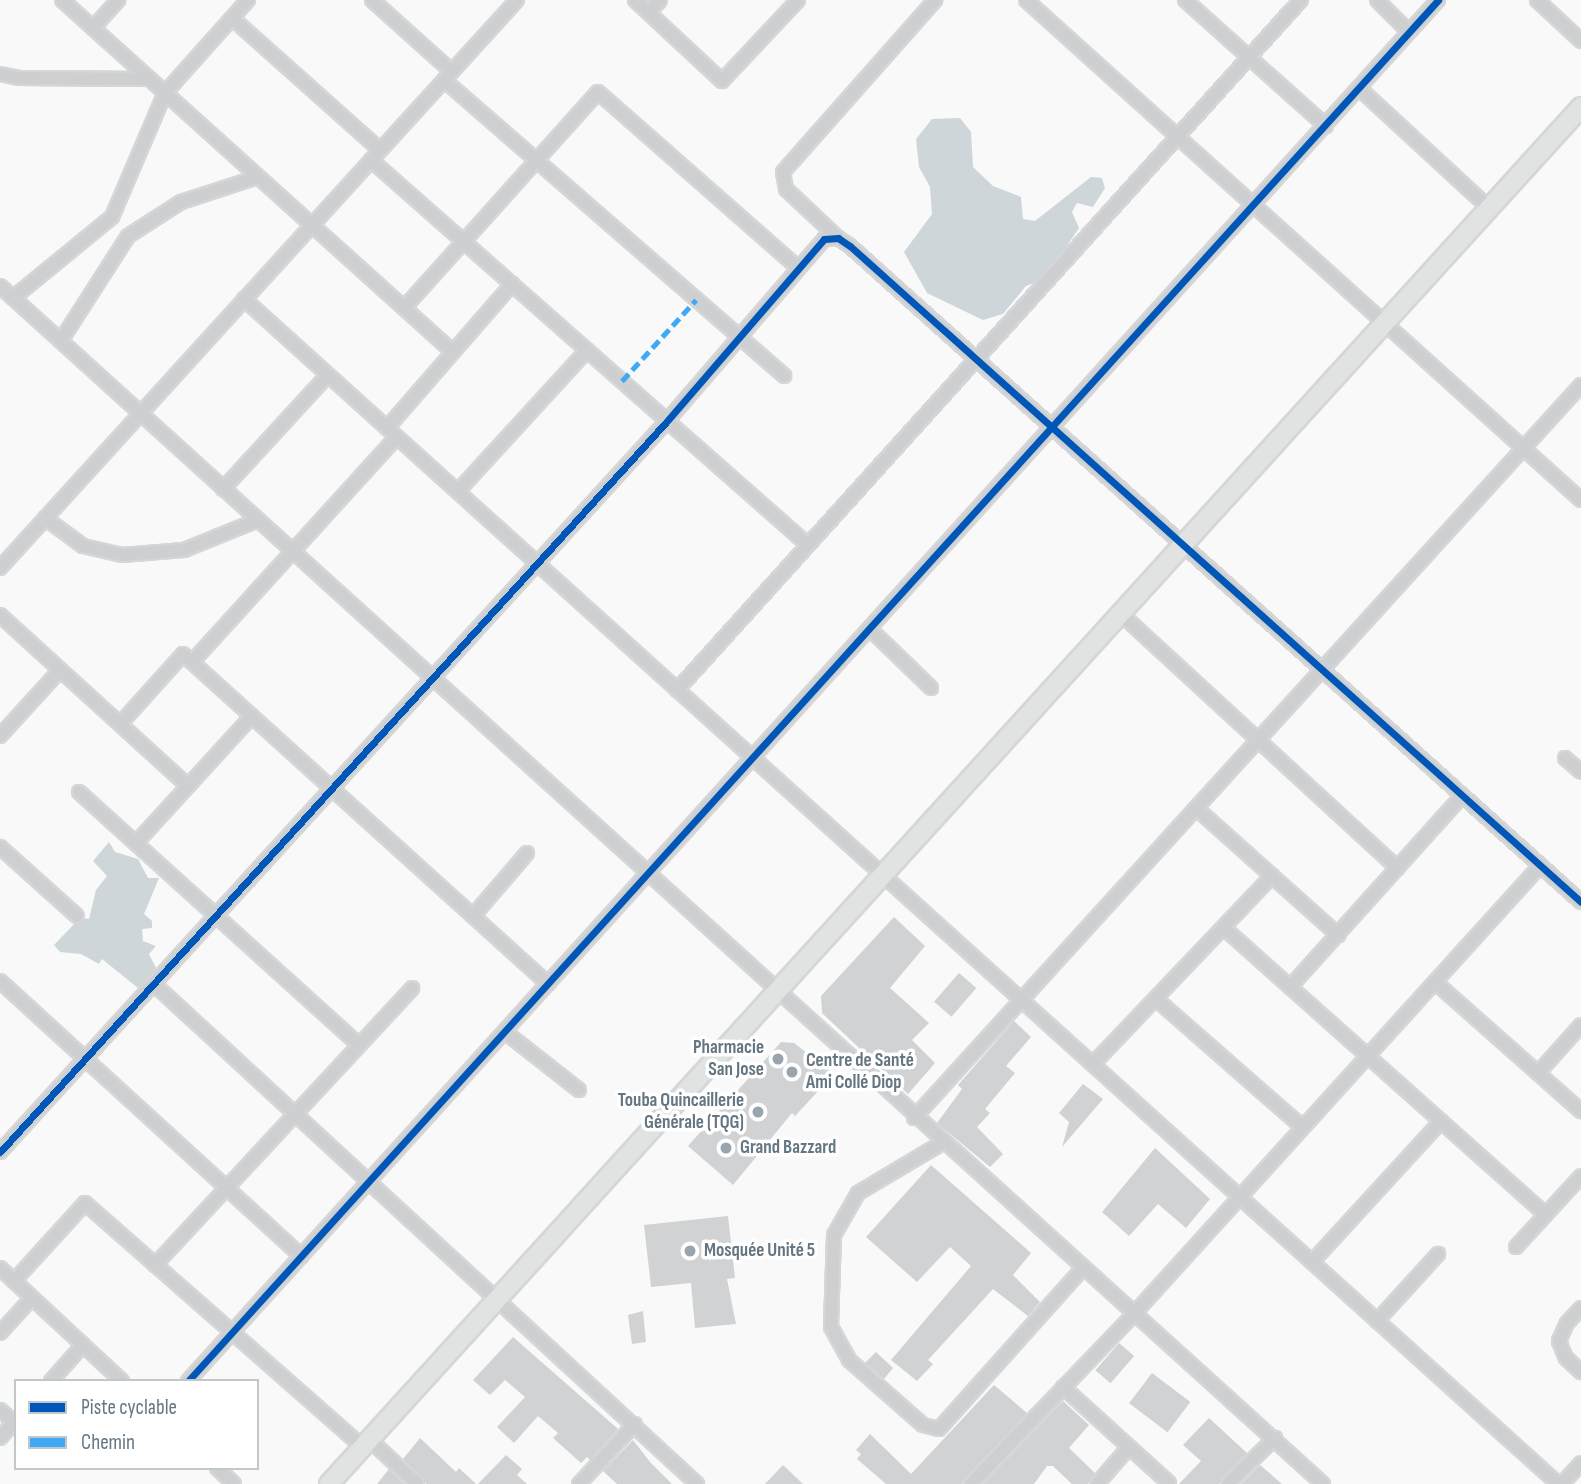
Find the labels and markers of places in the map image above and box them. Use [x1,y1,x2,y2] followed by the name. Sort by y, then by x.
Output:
[693,1037,764,1081] place label: Pharmacie San Jose
[806,1050,914,1094] place label: Centre de Santé Ami Collé Diop
[770,1051,786,1067] marker: Pharmacie San Jose
[784,1064,800,1080] marker: Centre de Santé Ami Collé Diop
[618,1090,744,1134] place label: Touba Quincaillerie Générale (TQG)
[750,1104,766,1120] marker: Touba Quincaillerie Générale (TQG)
[740,1137,836,1159] place label: Grand Bazzard
[718,1140,734,1156] marker: Grand Bazzard
[704,1240,815,1262] place label: Mosquée Unité 5
[682,1243,698,1259] marker: Mosquée Unité 5

